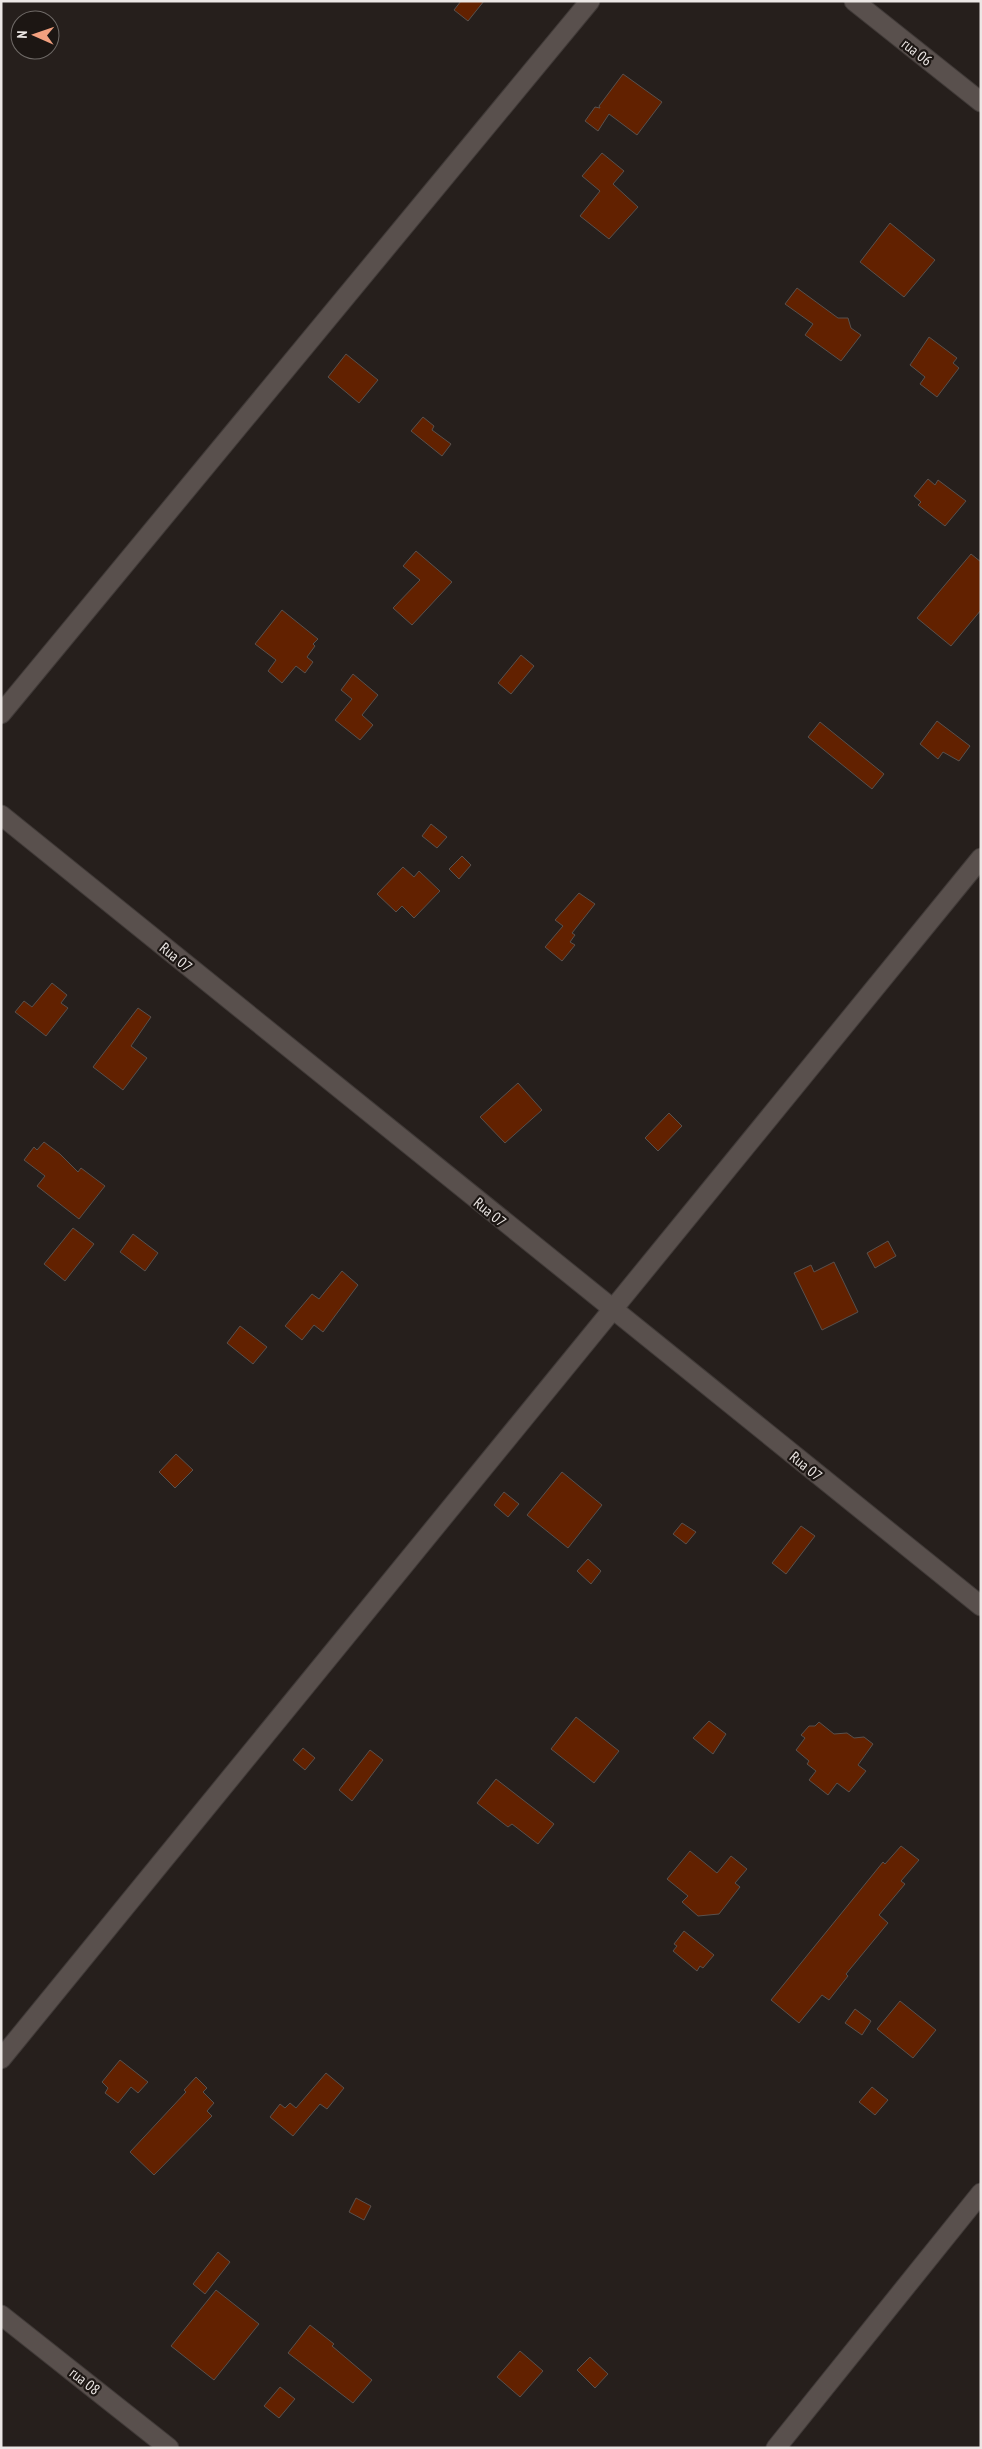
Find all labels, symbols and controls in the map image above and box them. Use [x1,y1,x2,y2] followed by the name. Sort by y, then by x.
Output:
[10,10,60,60] north arrow
[13,30,31,39] text: N
[898,34,936,70] street label: rua 06
[156,938,196,976] street label: Rua 07
[470,1193,510,1231] street label: Rua 07
[786,1447,826,1485] street label: Rua 07
[66,2363,104,2399] street label: rua 08

